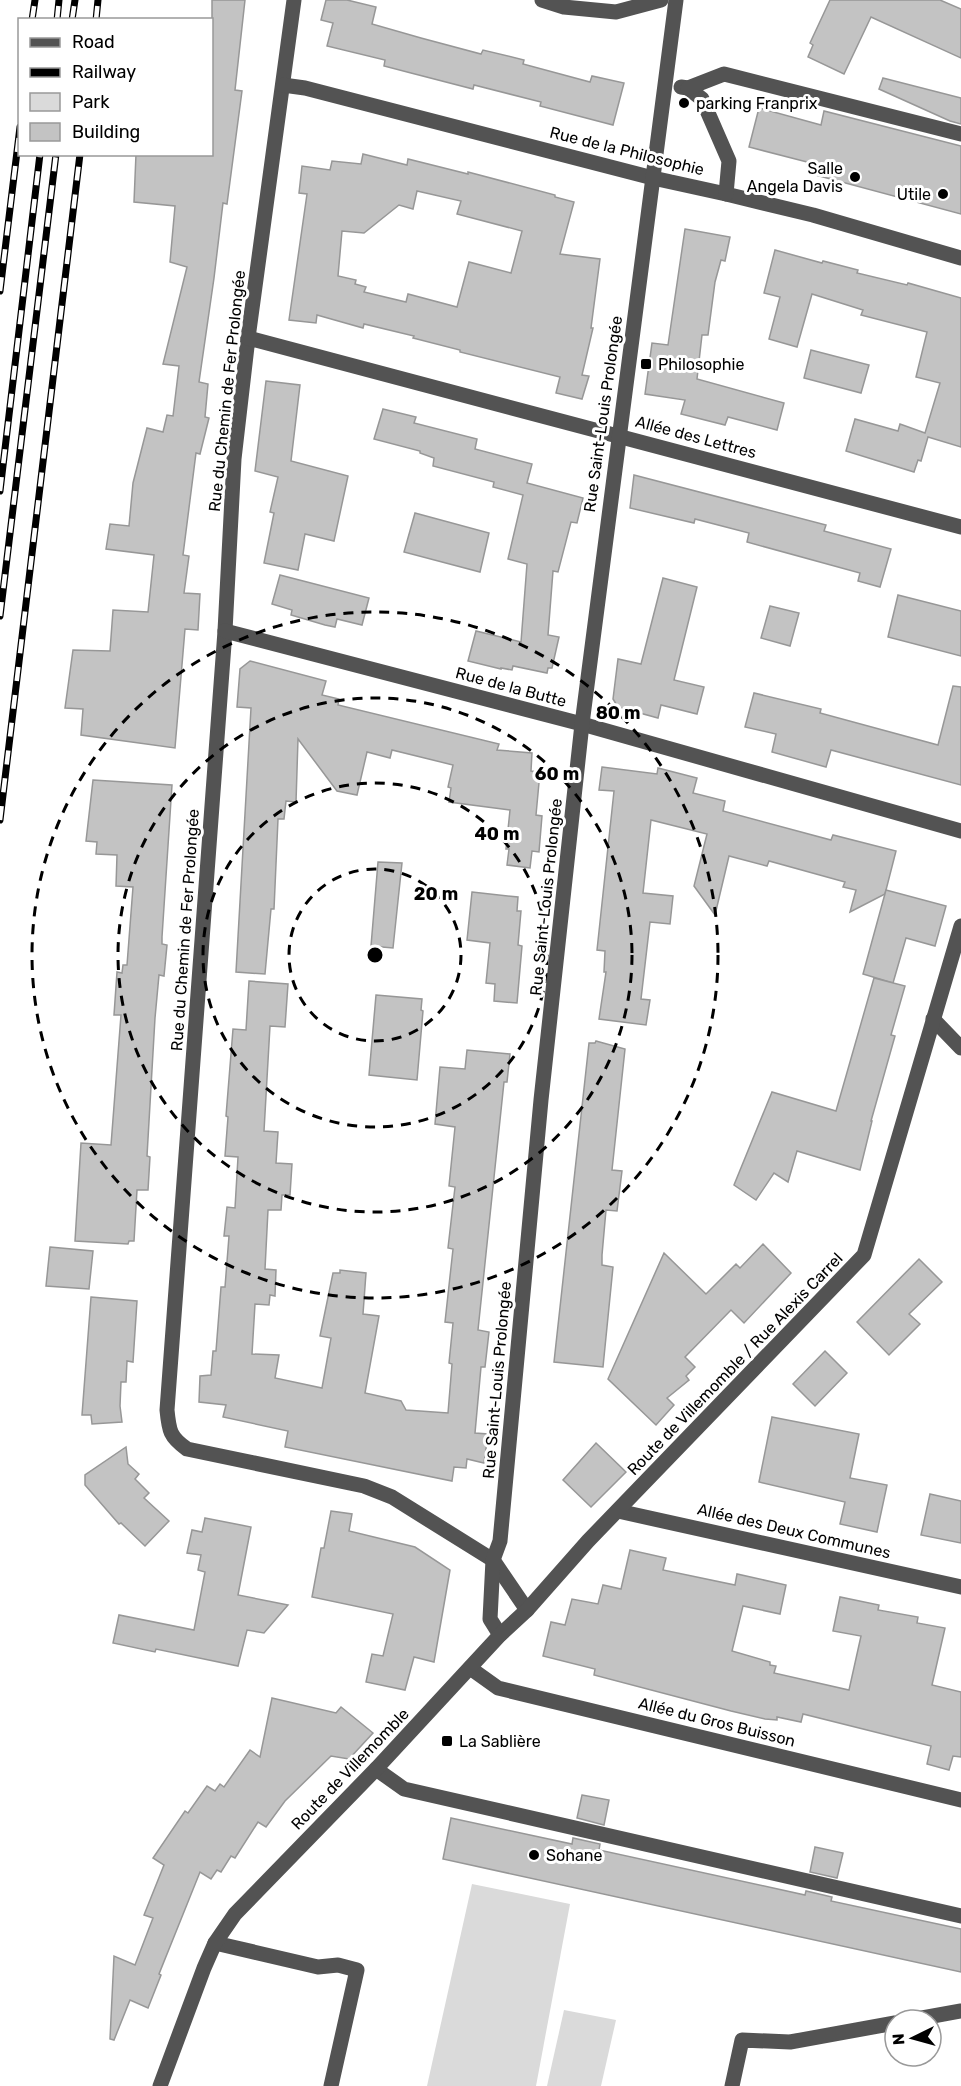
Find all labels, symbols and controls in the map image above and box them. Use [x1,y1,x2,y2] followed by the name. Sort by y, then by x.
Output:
[18,18,213,156] legend
[72,31,115,53] text: Road
[72,61,136,83] text: Railway
[72,91,110,113] text: Park
[696,94,818,113] place label: parking Franprix
[677,96,691,110] marker: parking Franprix
[72,121,140,143] text: Building
[548,123,706,179] street label: Rue de la Philosophie
[747,159,843,196] place label: Salle Angela Davis
[848,170,862,184] marker: Salle Angela Davis
[897,185,931,204] place label: Utile
[936,187,950,201] marker: Utile
[205,269,249,513] street label: Rue du Chemin de Fer Prolongée
[580,315,626,513] street label: Rue Saint-Louis Prolongée
[658,355,744,374] place label: Philosophie
[639,357,653,371] marker: Philosophie
[634,412,758,462] street label: Allée des Lettres
[454,663,568,711] street label: Rue de la Butte
[596,702,640,724] text: 80 m
[535,763,579,785] text: 60 m
[526,797,566,997] street label: Rue Saint-Louis Prolongée
[167,808,203,1052] street label: Rue du Chemin de Fer Prolongée
[475,823,519,845] text: 40 m
[414,883,458,905] text: 20 m
[365,945,385,965] centre of rings
[623,1249,847,1479] street label: Route de Villemomble / Rue Alexis Carrel
[479,1280,515,1480] street label: Rue Saint-Louis Prolongée
[695,1499,893,1563] street label: Allée des Deux Communes
[637,1693,797,1751] street label: Allée du Gros Buisson
[287,1704,413,1834] street label: Route de Villemomble
[459,1732,541,1751] place label: La Sablière
[440,1734,454,1748] marker: La Sablière
[546,1846,602,1865] place label: Sohane
[527,1848,541,1862] marker: Sohane
[883,2008,943,2068] north arrow
[889,2033,909,2046] text: N

